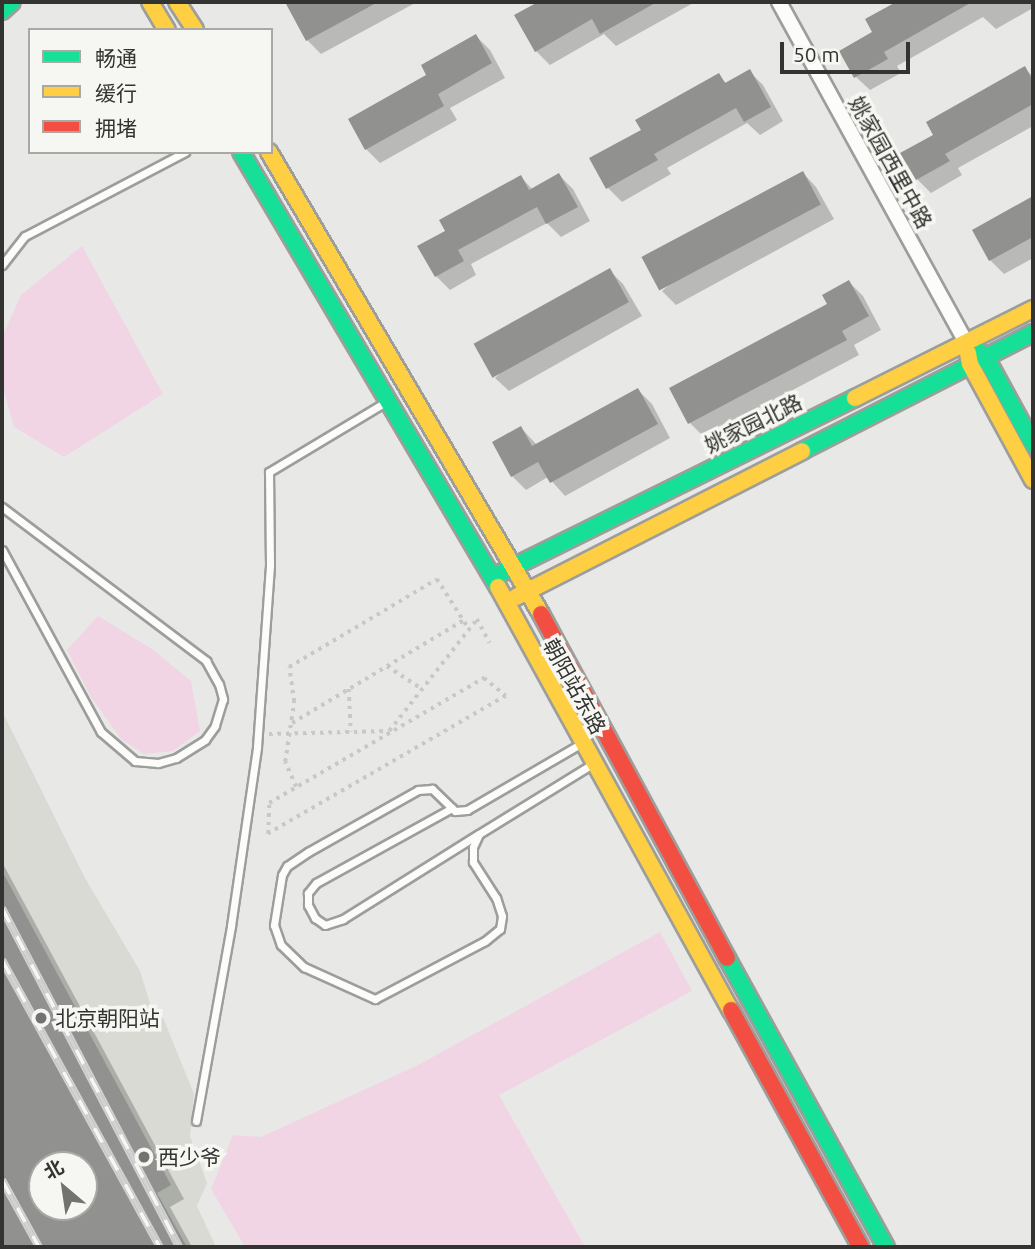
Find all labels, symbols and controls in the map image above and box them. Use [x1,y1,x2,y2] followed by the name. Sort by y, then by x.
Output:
[28,28,273,154] legend
[783,28,912,72] scale bar
[793,42,840,66] text: 50 m
[95,46,137,70] text: 畅通
[95,81,137,105] text: 缓行
[844,92,938,232] street label: 姚家园西里中路
[95,116,137,140] text: 拥堵
[700,389,806,457] street label: 姚家园北路
[539,634,611,738] street label: 朝阳站东路
[55,1005,160,1031] place label: 北京朝阳站
[33,1010,49,1026] marker: 北京朝阳站
[158,1144,221,1170] place label: 西少爷
[136,1149,152,1165] marker: 西少爷
[28,1151,98,1221] north arrow
[40,1155,67,1184] text: 北

